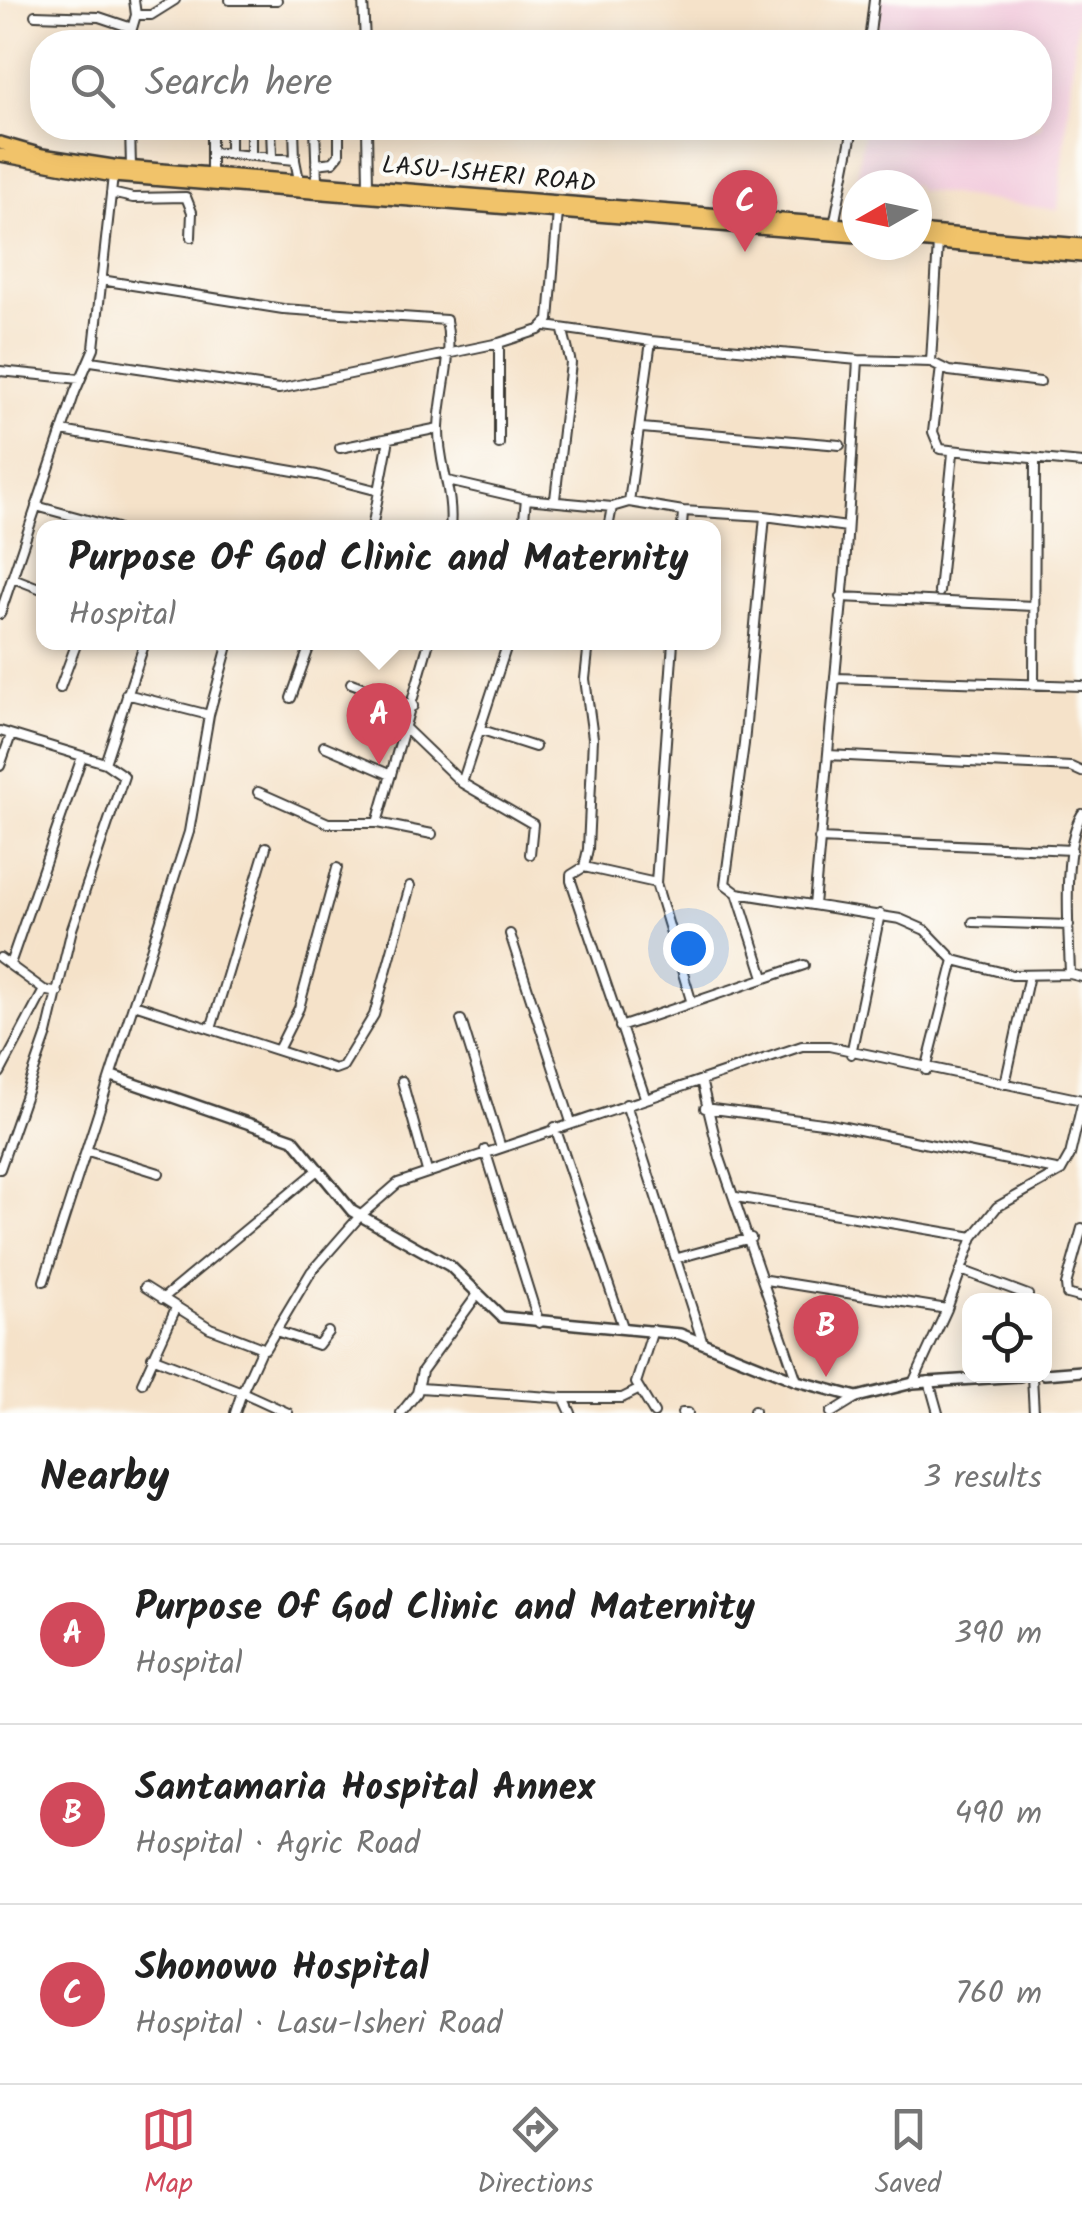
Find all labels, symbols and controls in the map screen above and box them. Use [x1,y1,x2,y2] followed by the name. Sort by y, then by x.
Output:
[30,30,1052,140] search box
[145,55,332,115] text: Search here
[65,58,120,113] icon: search
[380,146,597,204] street label: LASU-ISHERI ROAD
[712,170,778,252] pin: C
[842,170,932,260] north arrow
[36,520,721,650] popup
[68,530,689,590] text: Purpose Of God Clinic and Maternity
[68,590,176,641] text: Hospital
[346,682,412,765] pin: A
[663,923,714,974] your location
[962,1293,1052,1383] map controls
[962,1293,1052,1383] button: locate
[794,1294,858,1377] pin: B
[40,1445,169,1512] text: Nearby
[923,1453,1042,1504] text: 3 results
[135,1579,755,1639] text: Purpose Of God Clinic and Maternity
[62,1609,83,1660] text: A
[954,1609,1042,1660] text: 390 m
[135,1639,243,1690] text: Hospital
[135,1759,595,1819] text: Santamaria Hospital Annex
[63,1789,82,1840] text: B
[954,1789,1042,1840] text: 490 m
[135,1819,420,1870] text: Hospital · Agric Road
[135,1939,429,1999] text: Shonowo Hospital
[63,1969,82,2020] text: C
[955,1969,1042,2020] text: 760 m
[135,1999,502,2050] text: Hospital · Lasu-Isheri Road
[141,2102,196,2207] tab: Map
[477,2102,593,2207] tab: Directions
[875,2102,941,2207] tab: Saved

